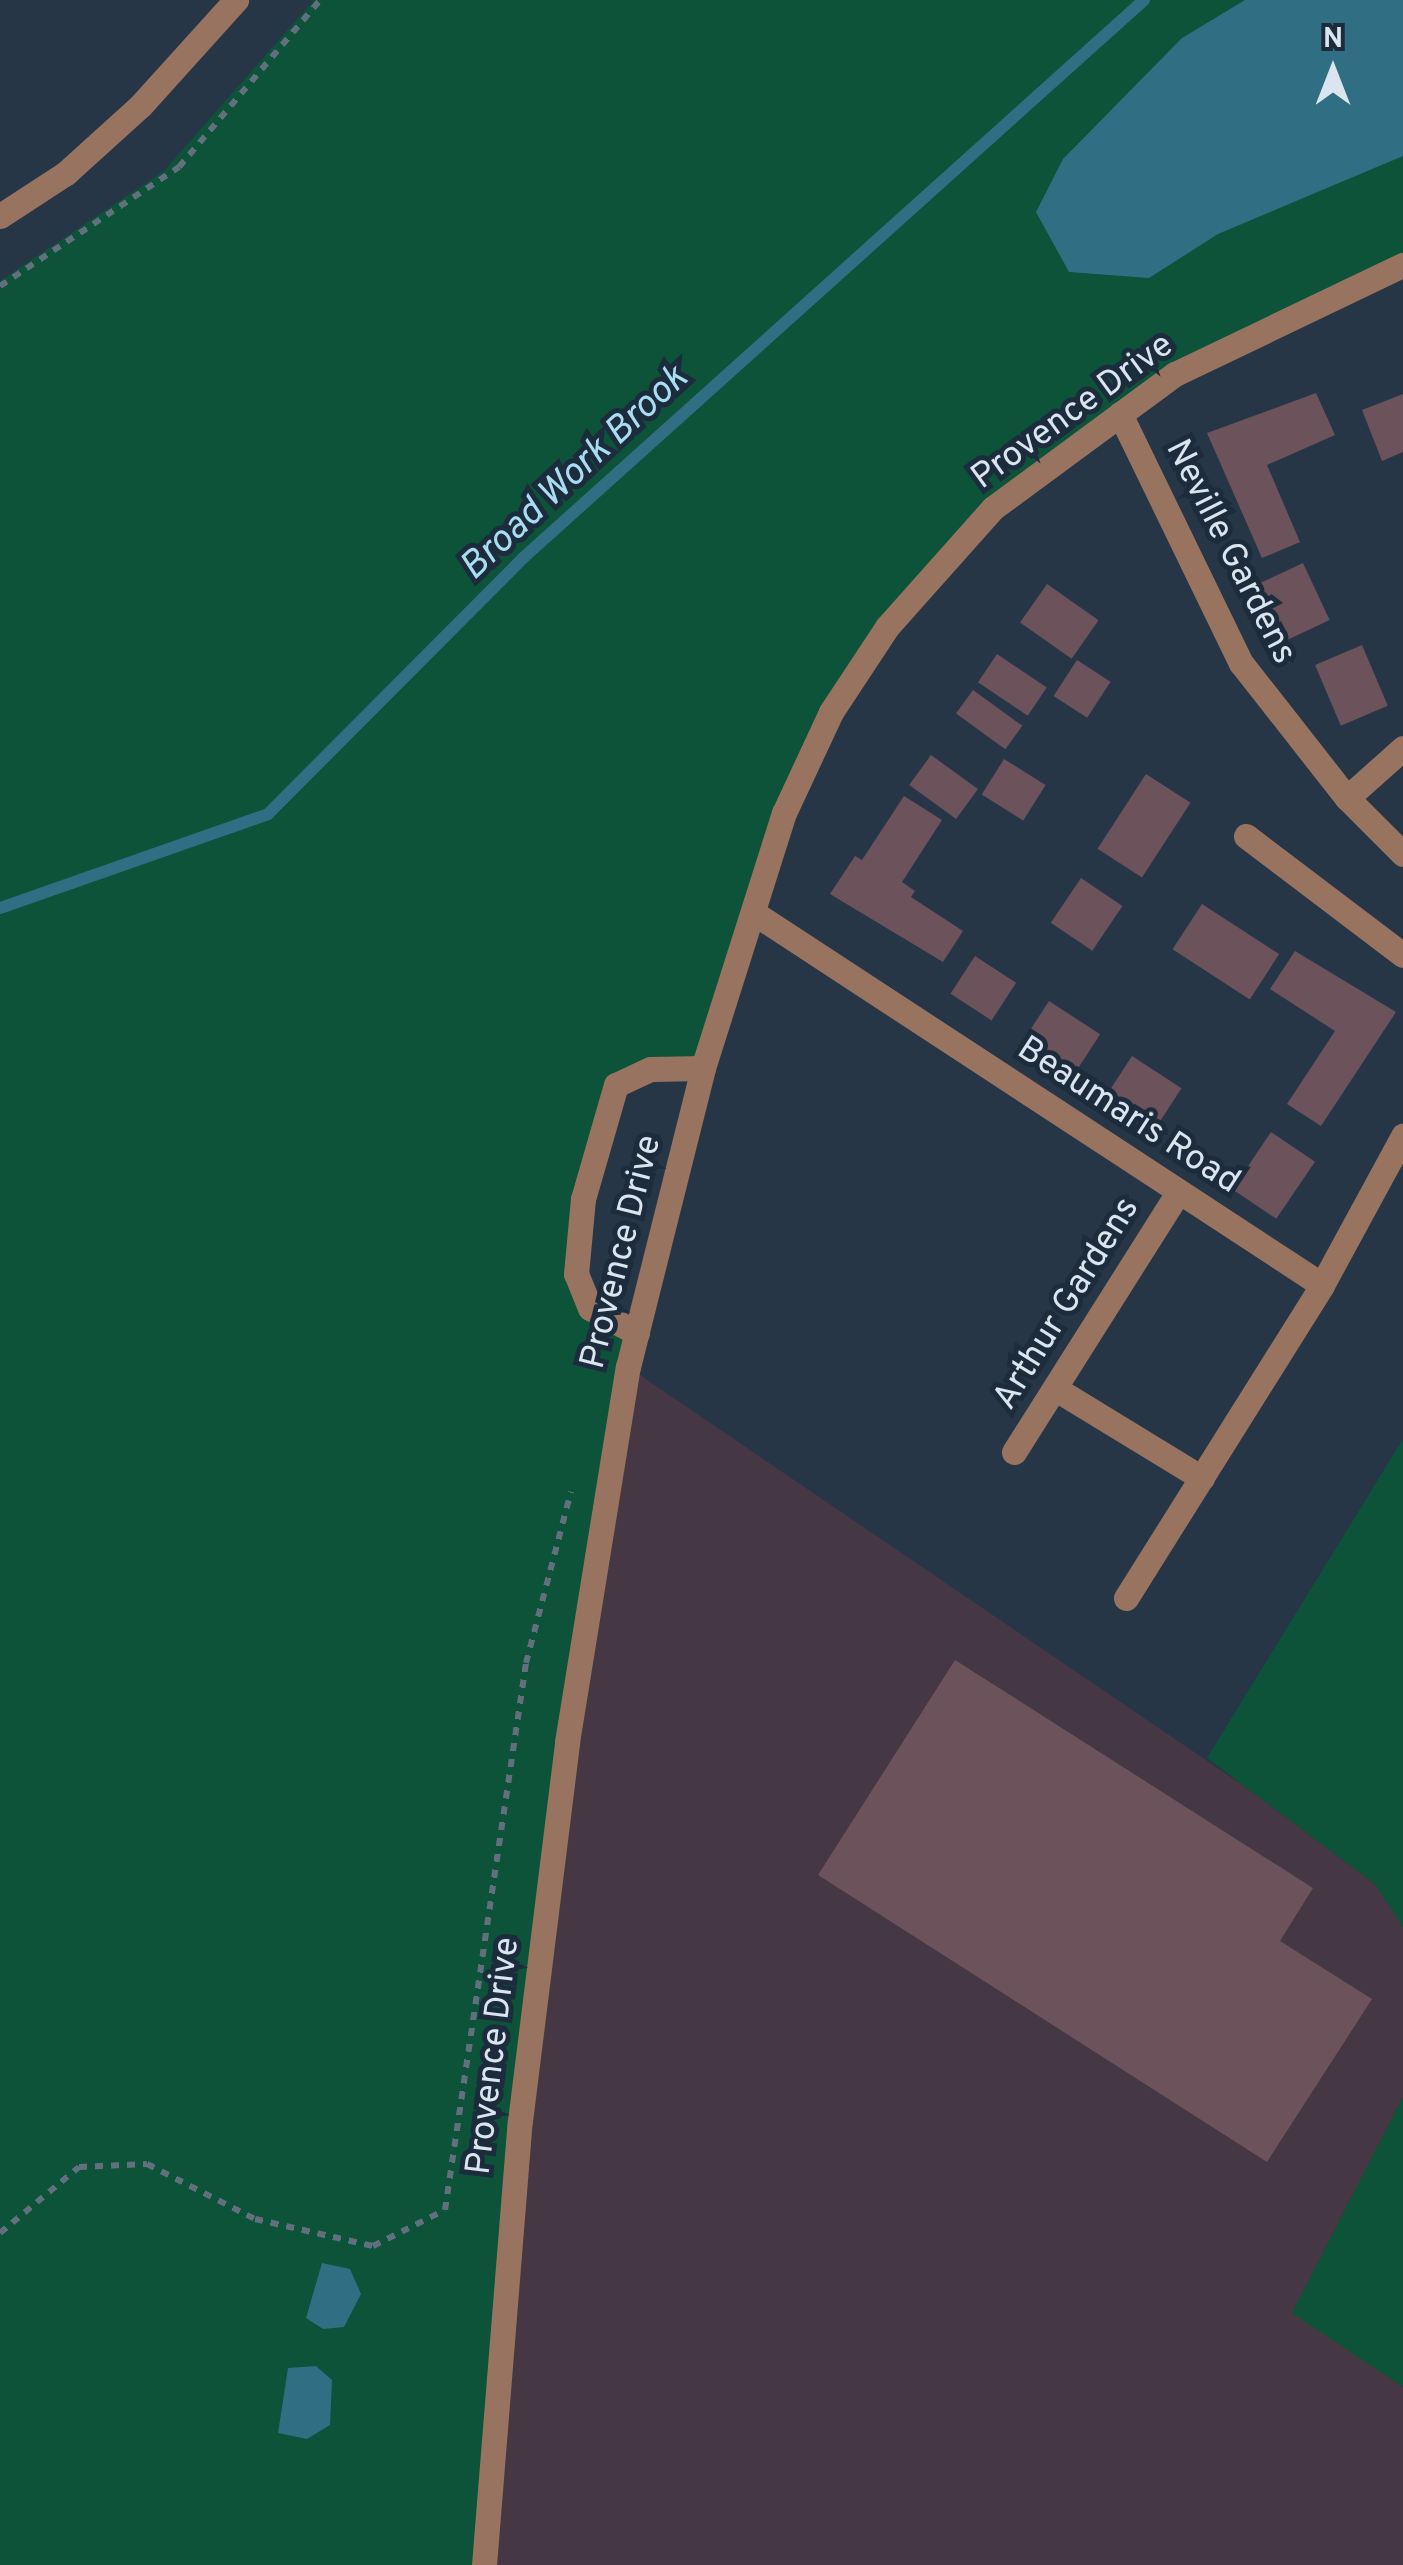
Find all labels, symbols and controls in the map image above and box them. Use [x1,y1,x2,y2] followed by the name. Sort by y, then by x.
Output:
[1283,20,1383,120] north arrow
[1323,22,1343,58] text: N
[964,325,1182,499] street label: Provence Drive
[451,357,699,591] water label: Broad Work Brook
[1155,433,1305,671] street label: Neville Gardens
[1009,1028,1247,1204] street label: Beaumaris Road
[573,1131,671,1373] street label: Provence Drive
[985,1190,1149,1418] street label: Arthur Gardens
[459,1935,529,2177] street label: Provence Drive

